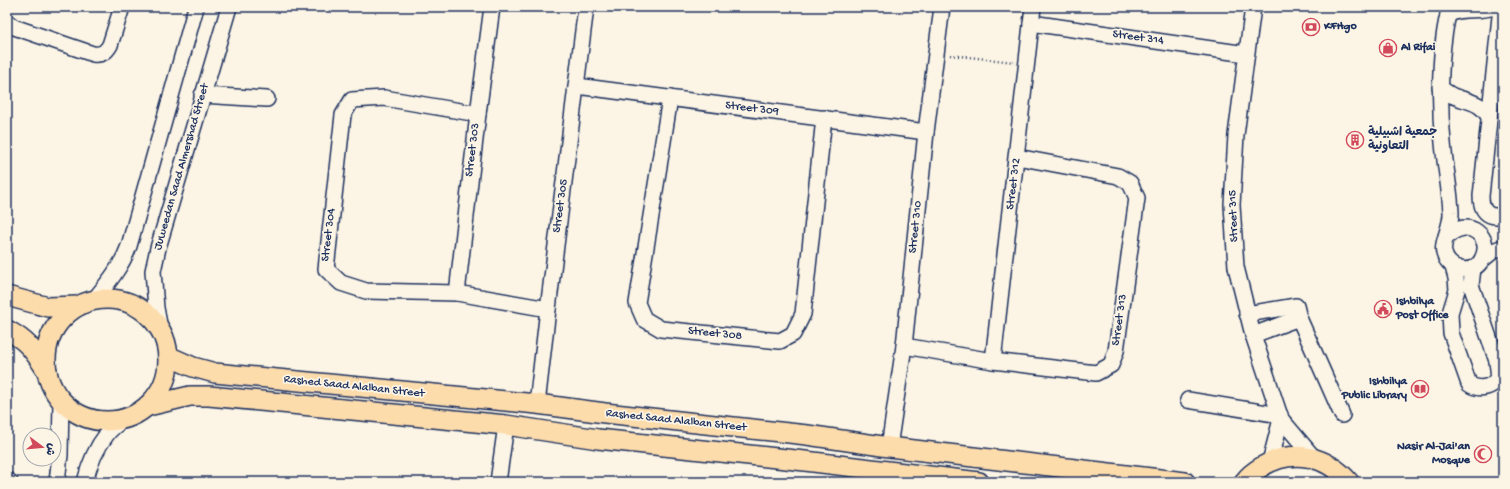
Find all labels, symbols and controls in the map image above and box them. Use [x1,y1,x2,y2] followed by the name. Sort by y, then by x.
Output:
[1301,17,1321,37] bank icon: KFHgo
[1323,20,1357,34] place label: KFHgo
[1111,27,1165,49] street label: Street 314
[1378,38,1398,58] shop icon: Al Rifai
[1400,41,1436,55] place label: Al Rifai
[151,81,213,252] street label: Juweedan Saad Almershad Street
[724,99,780,119] street label: Street 309
[463,122,483,178] street label: Street 303
[1368,125,1437,154] place label: جمعية اشبيلية التعاونية
[1345,130,1365,150] building icon: جمعية اشبيلية التعاونية
[1004,157,1024,211] street label: Street 312
[550,178,572,234] street label: Street 305
[1226,190,1242,242] street label: Street 315
[906,200,926,254] street label: Street 310
[319,207,339,262] street label: Street 304
[1109,293,1131,347] street label: Street 313
[1395,295,1449,323] place label: Ishbilya Post Office
[1373,299,1393,319] public building icon: Ishbilya Post Office
[687,324,743,344] street label: Street 308
[283,373,426,401] street label: Rashed Saad Alalban Street
[1341,375,1408,403] place label: Ishbilya Public Library
[1410,379,1430,399] library icon: Ishbilya Public Library
[605,407,748,435] street label: Rashed Saad Alalban Street
[22,427,62,467] north arrow
[1397,440,1471,468] place label: Nasir Al-Jai'an Mosque
[42,442,57,457] text: ش
[1473,444,1493,464] mosque icon: Nasir Al-Jai'an Mosque

